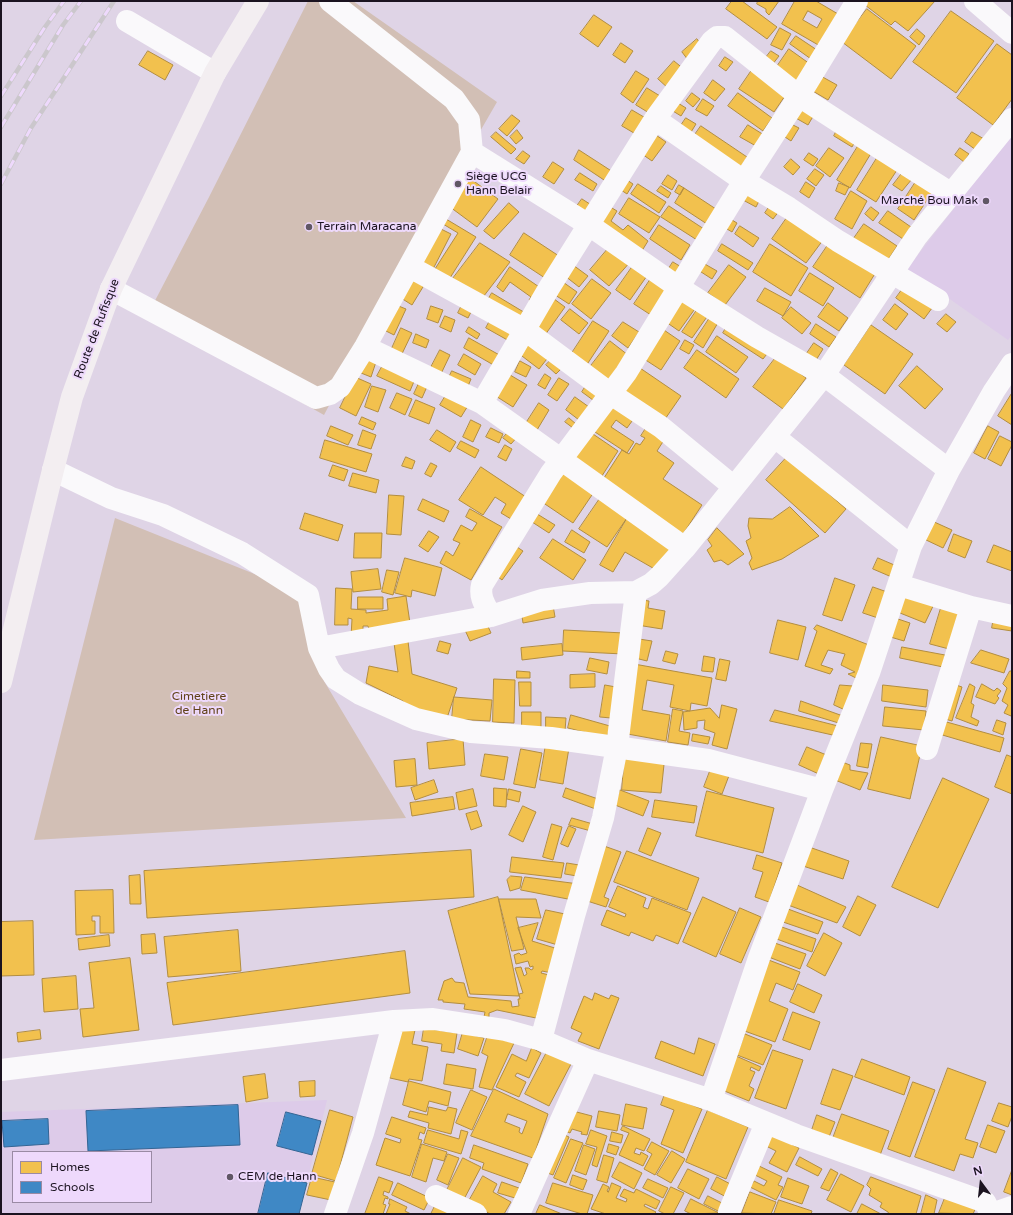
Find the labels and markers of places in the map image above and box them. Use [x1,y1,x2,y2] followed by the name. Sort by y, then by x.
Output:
[466,170,532,198] place label: Siège UCG Hann Belair
[453,179,463,189] marker: Siège UCG Hann Belair
[881,194,978,208] place label: Marché Bou Mak
[981,196,991,206] marker: Marché Bou Mak
[317,220,417,234] place label: Terrain Maracana
[304,222,314,232] marker: Terrain Maracana
[238,1170,317,1184] place label: CEM de Hann
[225,1172,235,1182] marker: CEM de Hann

